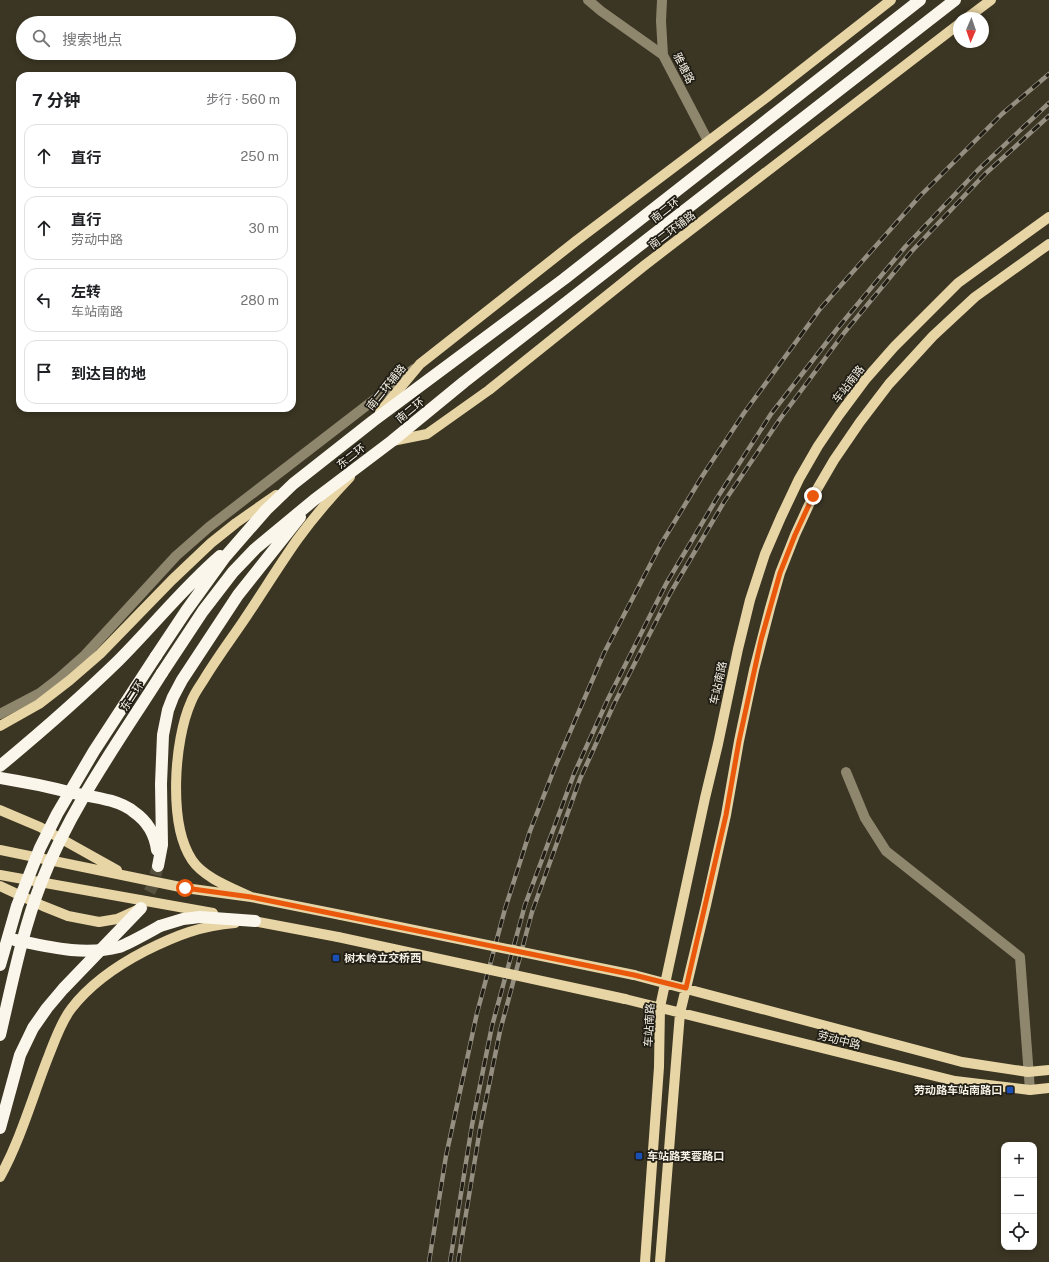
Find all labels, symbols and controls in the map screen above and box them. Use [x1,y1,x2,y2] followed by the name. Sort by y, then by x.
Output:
[953,12,989,48] north arrow
[16,16,296,60] search box
[30,27,52,49] icon: search
[62,31,122,48] text: 搜索地点
[671,51,697,85] street label: 雅塘路
[32,90,80,110] text: 7 分钟
[206,92,280,107] text: 步行 · 560 m
[33,145,55,167] icon: ahead
[71,149,101,166] text: 直行
[241,149,279,164] text: 250 m
[648,195,682,225] street label: 南二环
[646,209,698,251] street label: 南二环辅路
[71,211,101,228] text: 直行
[33,217,55,239] icon: ahead
[249,221,279,236] text: 30 m
[71,232,123,247] text: 劳动中路
[71,283,101,300] text: 左转
[33,289,55,311] icon: left
[241,293,279,308] text: 280 m
[71,304,123,319] text: 车站南路
[33,361,55,383] icon: arrive
[364,362,408,412] street label: 南二环辅路
[830,363,866,405] street label: 车站南路
[71,365,146,382] text: 到达目的地
[393,395,427,425] street label: 南二环
[334,441,368,471] street label: 东二环
[804,487,822,505] route end
[708,660,728,706] street label: 车站南路
[118,679,146,713] street label: 东二环
[176,879,194,897] route start
[344,952,421,964] place label: 树木岭立交桥西
[331,953,341,963] marker: 树木岭立交桥西
[642,1003,656,1047] street label: 车站南路
[816,1029,862,1051] street label: 劳动中路
[914,1084,1002,1096] place label: 劳动路车站南路口
[1005,1085,1015,1095] marker: 劳动路车站南路口
[1001,1142,1037,1250] map controls
[1001,1142,1037,1178] button: +
[647,1150,724,1162] place label: 车站路芙蓉路口
[634,1151,644,1161] marker: 车站路芙蓉路口
[1001,1178,1037,1214] button: −
[1001,1214,1037,1250] button: locate

